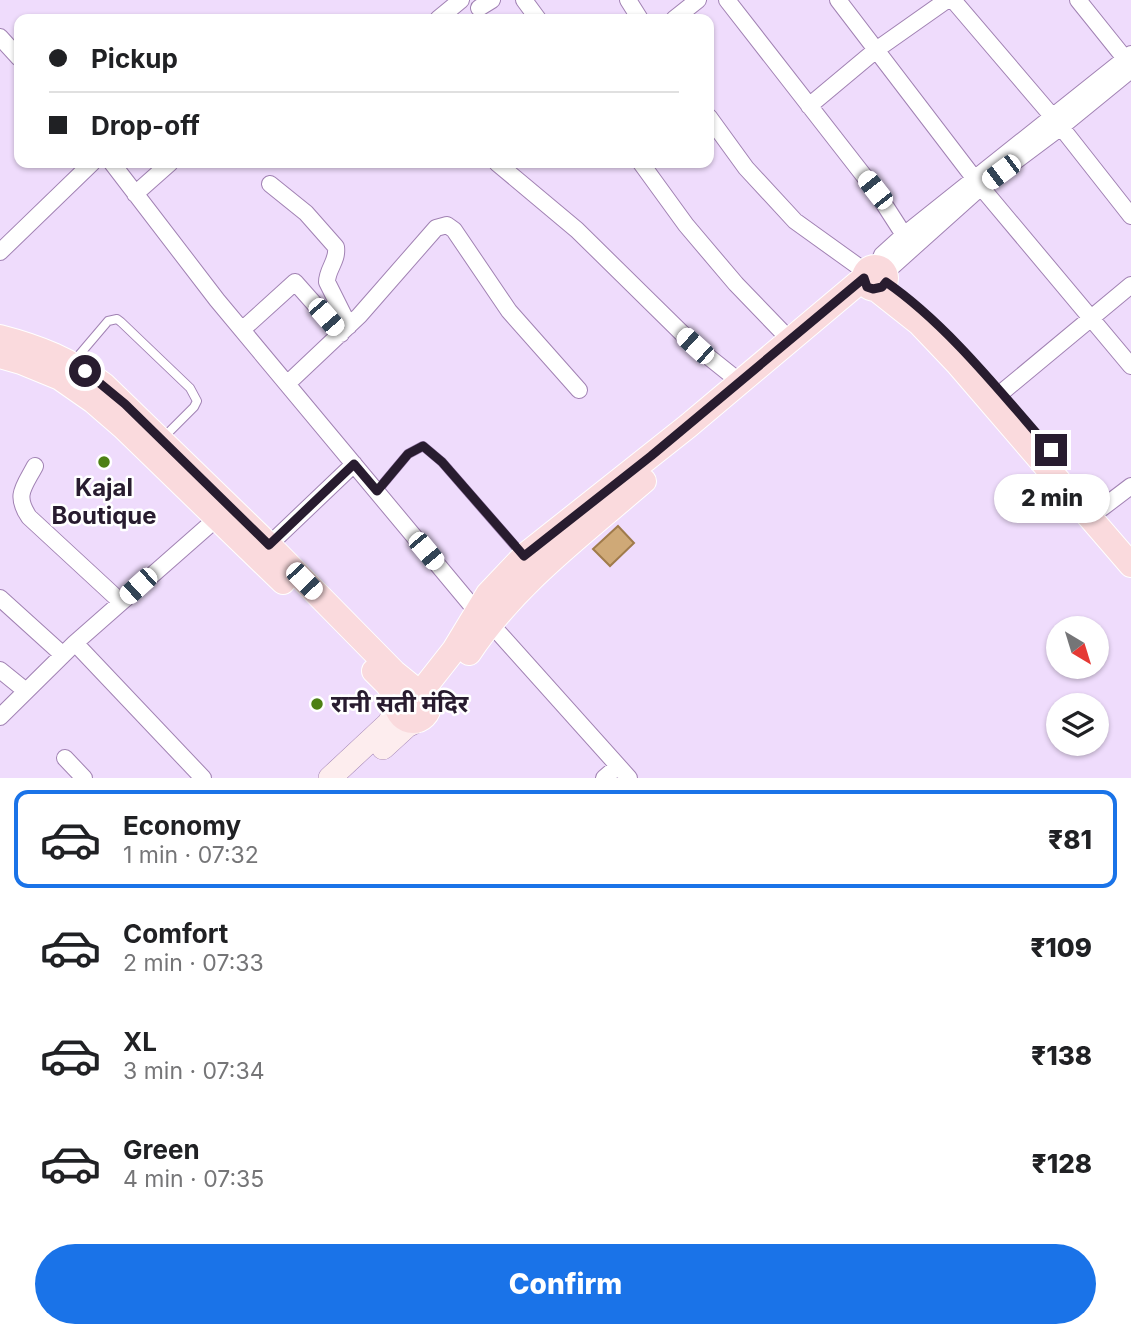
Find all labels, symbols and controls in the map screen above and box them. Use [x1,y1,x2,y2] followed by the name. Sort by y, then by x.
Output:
[91,43,178,74] text: Pickup
[91,110,200,141] text: Drop-off
[978,151,1025,193] car
[854,167,897,213] car
[305,294,348,340] car
[673,324,718,368] car
[69,355,101,387] route start
[1035,434,1067,466] route end
[96,454,112,470] marker: Kajal Boutique
[51,473,157,530] place label: Kajal Boutique
[993,475,1109,524] callout: 2 min
[1021,484,1083,512] text: 2 min
[405,528,448,574] car
[282,559,327,603] car
[116,564,161,608] car
[1046,616,1110,679] north arrow
[1046,616,1109,756] map controls
[331,689,469,718] place label: रानी सती मंदिर
[1046,693,1109,756] button: layers
[309,696,325,712] marker: रानी सती मंदिर
[39,808,102,871] icon: car
[123,810,241,841] text: Economy
[1048,824,1092,855] text: ₹81
[123,841,259,869] text: 1 min · 07:32
[39,916,102,979] icon: car
[123,918,228,949] text: Comfort
[1030,932,1092,963] text: ₹109
[123,949,264,977] text: 2 min · 07:33
[39,1024,102,1087] icon: car
[123,1026,157,1057] text: XL
[1031,1040,1092,1071] text: ₹138
[123,1057,265,1085] text: 3 min · 07:34
[39,1132,102,1195] icon: car
[123,1134,200,1165] text: Green
[1032,1148,1092,1179] text: ₹128
[123,1165,264,1193] text: 4 min · 07:35
[35,1244,1096,1324] button: Confirm

